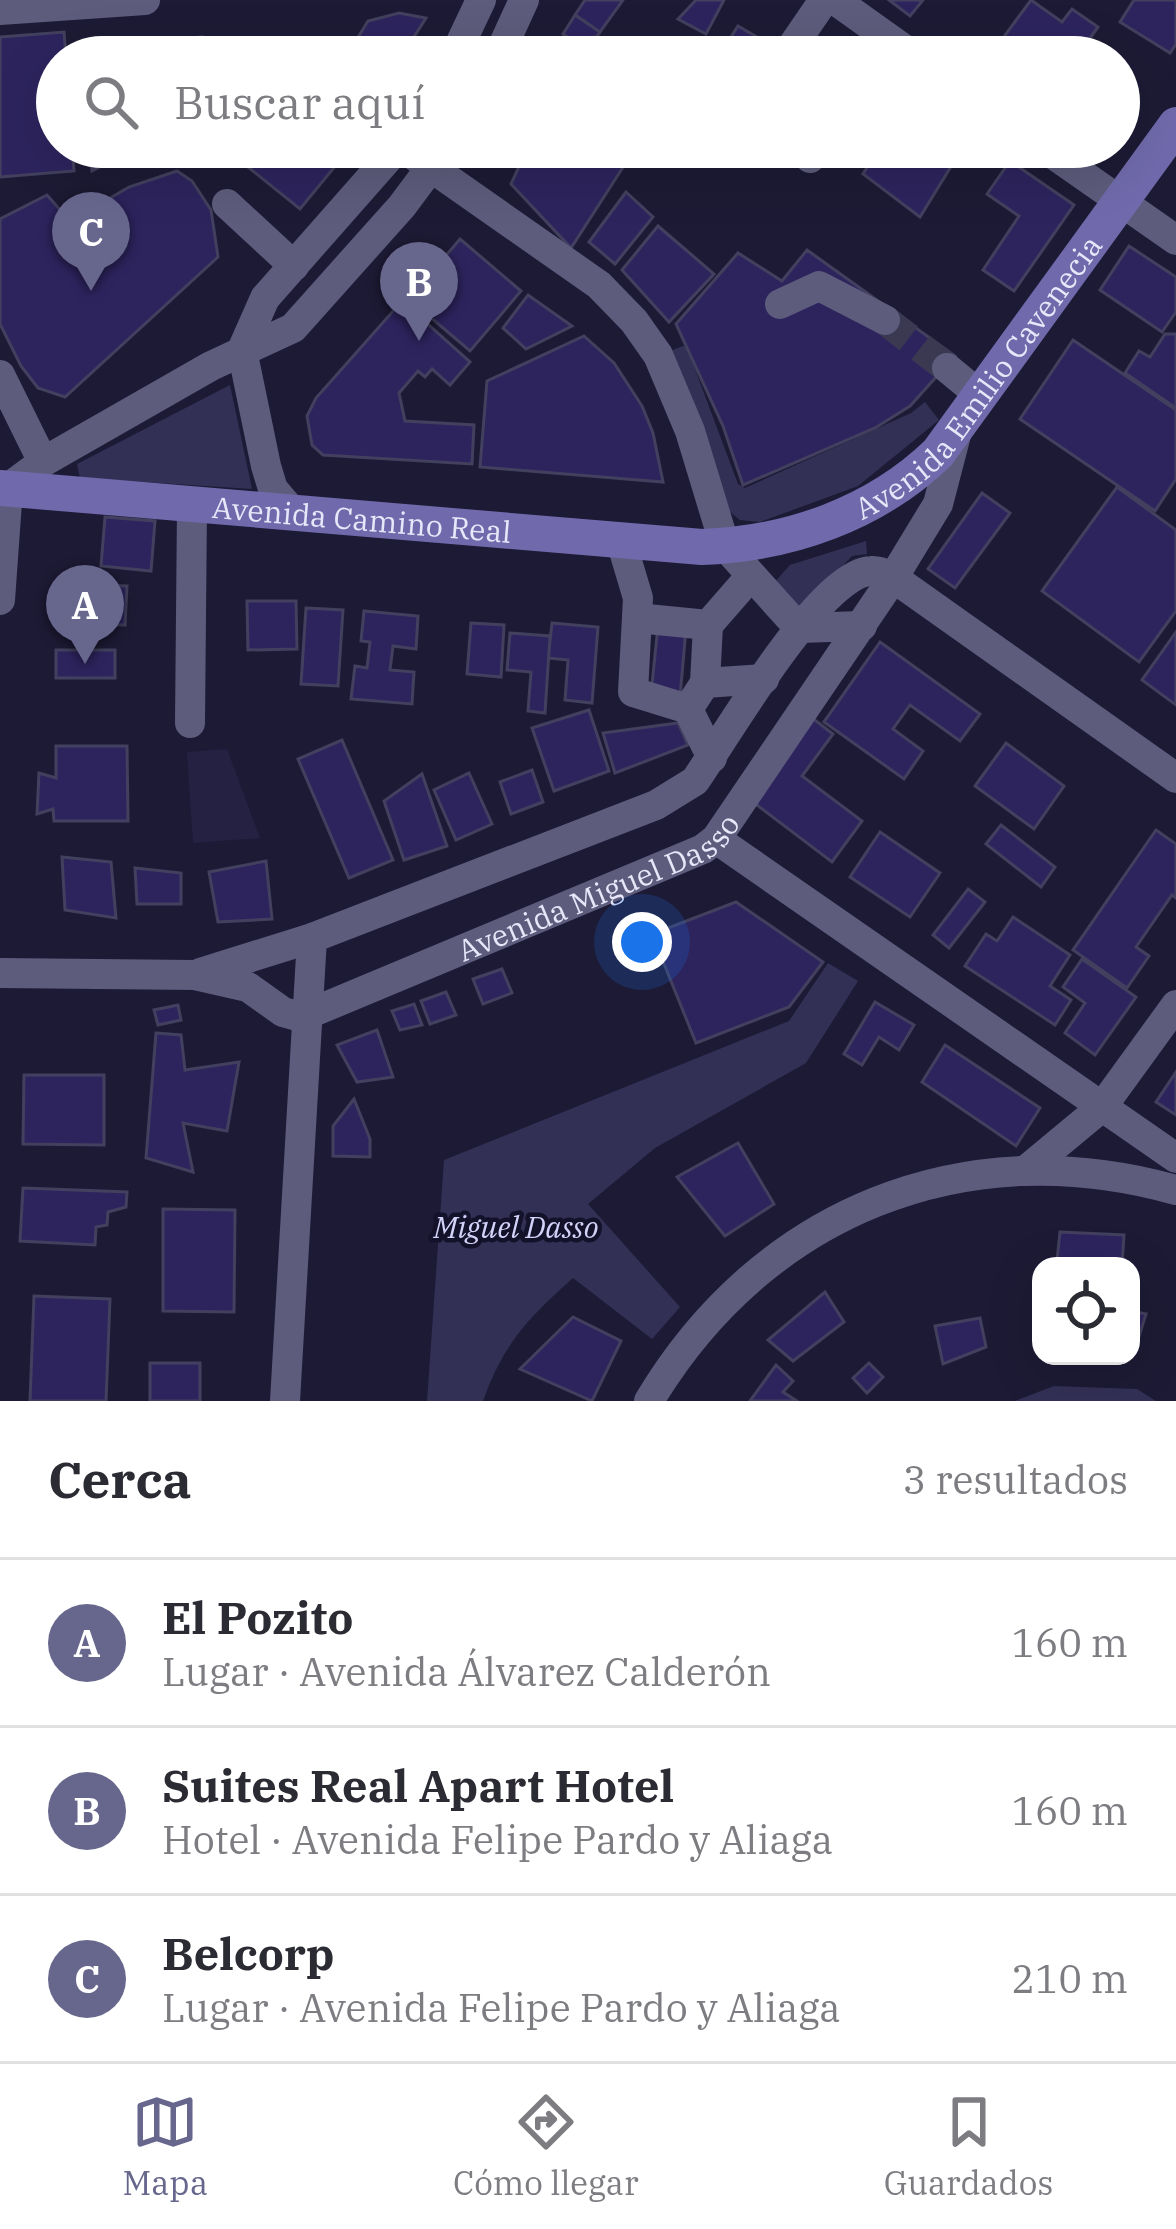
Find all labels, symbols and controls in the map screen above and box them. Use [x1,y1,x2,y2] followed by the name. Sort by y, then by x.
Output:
[36,36,1140,168] search box
[78,69,144,135] icon: search
[174,73,425,131] text: Buscar aquí
[52,192,130,291] pin: C
[847,227,1110,527] street label: Avenida Emilio Cavenecia
[380,242,458,341] pin: B
[211,486,513,550] street label: Avenida Camino Real
[46,565,124,664] pin: A
[451,806,747,969] street label: Avenida Miguel Dasso
[612,912,672,972] your location
[432,1207,599,1246] park label: Miguel Dasso
[1032,1257,1140,1365] map controls
[1032,1257,1140,1365] button: locate
[48,1446,192,1512] text: Cerca
[903,1454,1128,1505] text: 3 resultados
[162,1588,353,1646] text: El Pozito
[73,1617,101,1668] text: A
[1012,1617,1128,1668] text: 160 m
[162,1646,771,1697] text: Lugar · Avenida Álvarez Calderón
[162,1756,674,1814] text: Suites Real Apart Hotel
[73,1785,101,1836] text: B
[1012,1785,1128,1836] text: 160 m
[162,1814,833,1865] text: Hotel · Avenida Felipe Pardo y Aliaga
[162,1924,335,1982] text: Belcorp
[74,1953,100,2004] text: C
[1012,1953,1128,2004] text: 210 m
[162,1982,841,2033] text: Lugar · Avenida Felipe Pardo y Aliaga
[123,2089,208,2204] tab: Mapa
[453,2089,639,2204] tab: Cómo llegar
[884,2089,1053,2204] tab: Guardados

